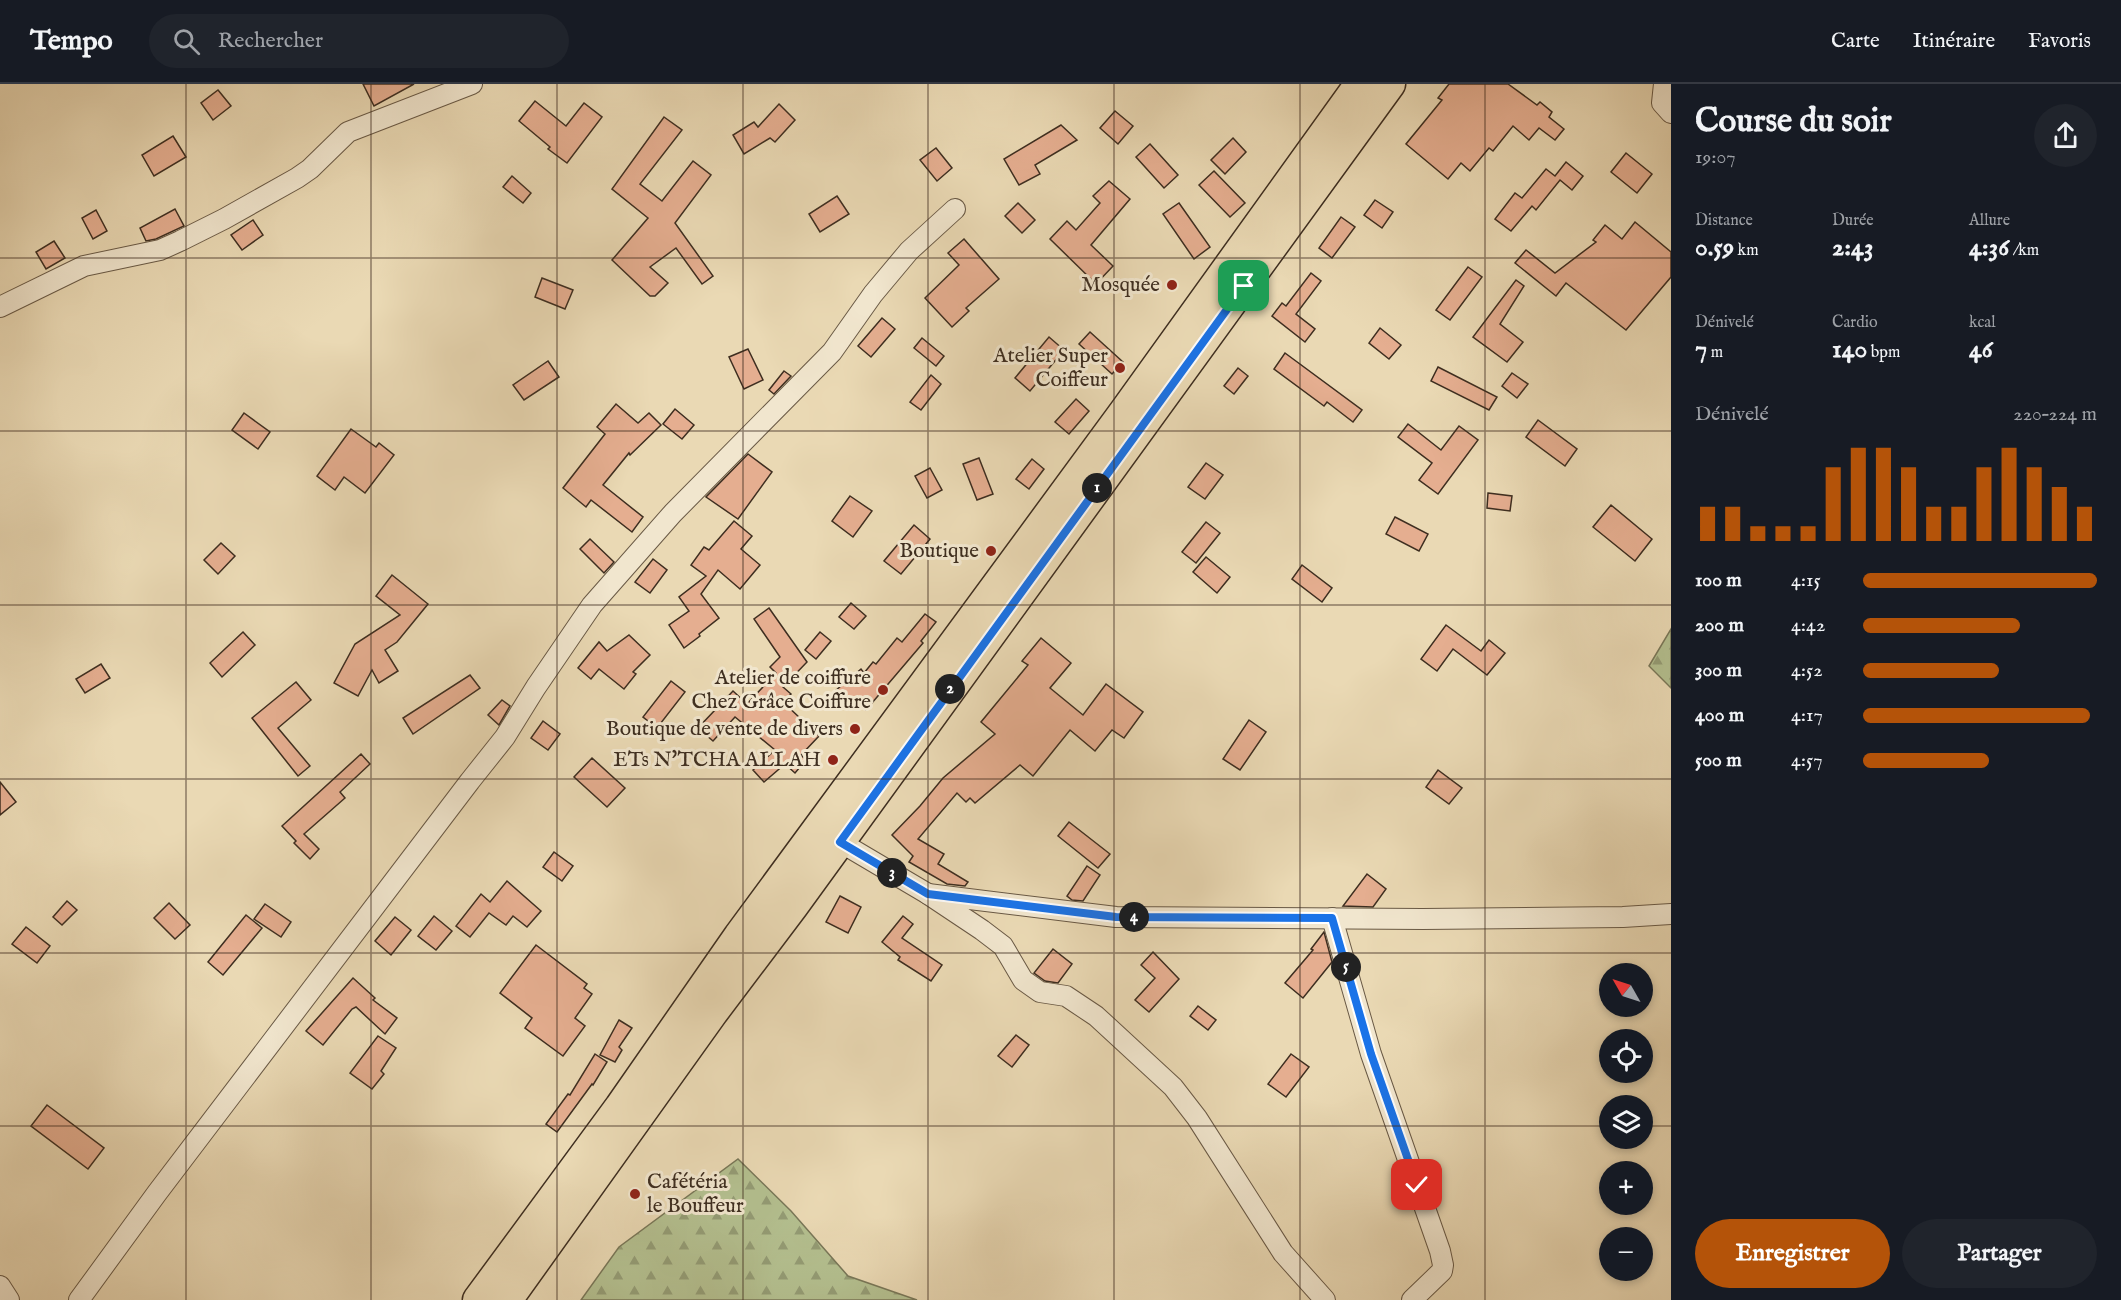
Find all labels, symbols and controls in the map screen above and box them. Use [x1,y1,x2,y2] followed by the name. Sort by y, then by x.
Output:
[149,14,569,68] search box
[30,24,113,59] text: Tempo
[170,25,203,58] icon: search
[218,27,323,55] text: Rechercher
[1831,28,1880,55] text: Carte
[1913,28,1995,55] text: Itinéraire
[2028,28,2091,55] text: Favoris
[1695,101,1892,143] text: Course du soir
[2034,104,2097,167] button: share
[1695,145,1736,170] text: 19:07
[1695,211,1753,231] text: Distance
[1832,211,1874,231] text: Durée
[1969,211,2010,231] text: Allure
[1695,231,1734,264] text: 0.59
[1832,231,1874,264] text: 2:43
[1969,231,2009,264] text: 4:36
[1734,241,1759,261] text: km
[2009,241,2039,261] text: /km
[1218,260,1269,311] pin
[1227,269,1260,302] icon: arrive
[1081,272,1160,299] place label: Mosquée
[1165,278,1179,292] marker: Mosquée
[1695,313,1754,333] text: Dénivelé
[1832,313,1878,333] text: Cardio
[1969,313,1996,333] text: kcal
[1695,333,1707,366] text: 7
[1832,333,1867,366] text: 140
[1969,333,1993,366] text: 46
[992,343,1108,394] place label: Atelier Super Coiffeur
[1707,343,1723,363] text: m
[1867,343,1900,363] text: bpm
[1113,361,1127,375] marker: Atelier Super Coiffeur
[1695,402,1769,427] text: Dénivelé
[2013,402,2097,427] text: 220–224 m
[1082,473,1112,503] pin: 1
[1094,478,1100,498] text: 1
[899,538,979,565] place label: Boutique
[984,544,998,558] marker: Boutique
[1695,568,1742,593] text: 100 m
[1791,568,1821,593] text: 4:15
[1695,613,1744,638] text: 200 m
[1791,613,1825,638] text: 4:42
[1695,658,1742,683] text: 300 m
[1791,658,1823,683] text: 4:52
[692,665,871,716] place label: Atelier de coiffure Chez Grâce Coiffure
[935,674,965,704] pin: 2
[946,679,954,699] text: 2
[876,683,890,697] marker: Atelier de coiffure Chez Grâce Coiffure
[1695,703,1744,728] text: 400 m
[1791,703,1823,728] text: 4:17
[606,716,843,743] place label: Boutique de vente de divers
[848,722,862,736] marker: Boutique de vente de divers
[613,747,821,774] place label: ETs N'TCHA ALLAH
[1695,748,1742,773] text: 500 m
[1791,748,1823,773] text: 4:57
[826,753,840,767] marker: ETs N'TCHA ALLAH
[877,858,907,888] pin: 3
[889,863,895,883] text: 3
[1119,902,1149,932] pin: 4
[1130,907,1138,927] text: 4
[1331,952,1361,982] pin: 5
[1343,957,1349,977] text: 5
[1599,963,1653,1017] north arrow
[1599,963,1653,1281] map controls
[1599,1029,1653,1083] button: locate
[1599,1095,1653,1149] button: layers
[1391,1159,1442,1210] pin
[1599,1161,1653,1215] button: +
[1400,1168,1433,1201] icon: check
[647,1169,744,1220] place label: Cafétéria le Bouffeur
[628,1187,642,1201] marker: Cafétéria le Bouffeur
[1695,1219,1890,1288] button: Enregistrer
[1902,1219,2097,1288] button: Partager
[1599,1227,1653,1281] button: −

